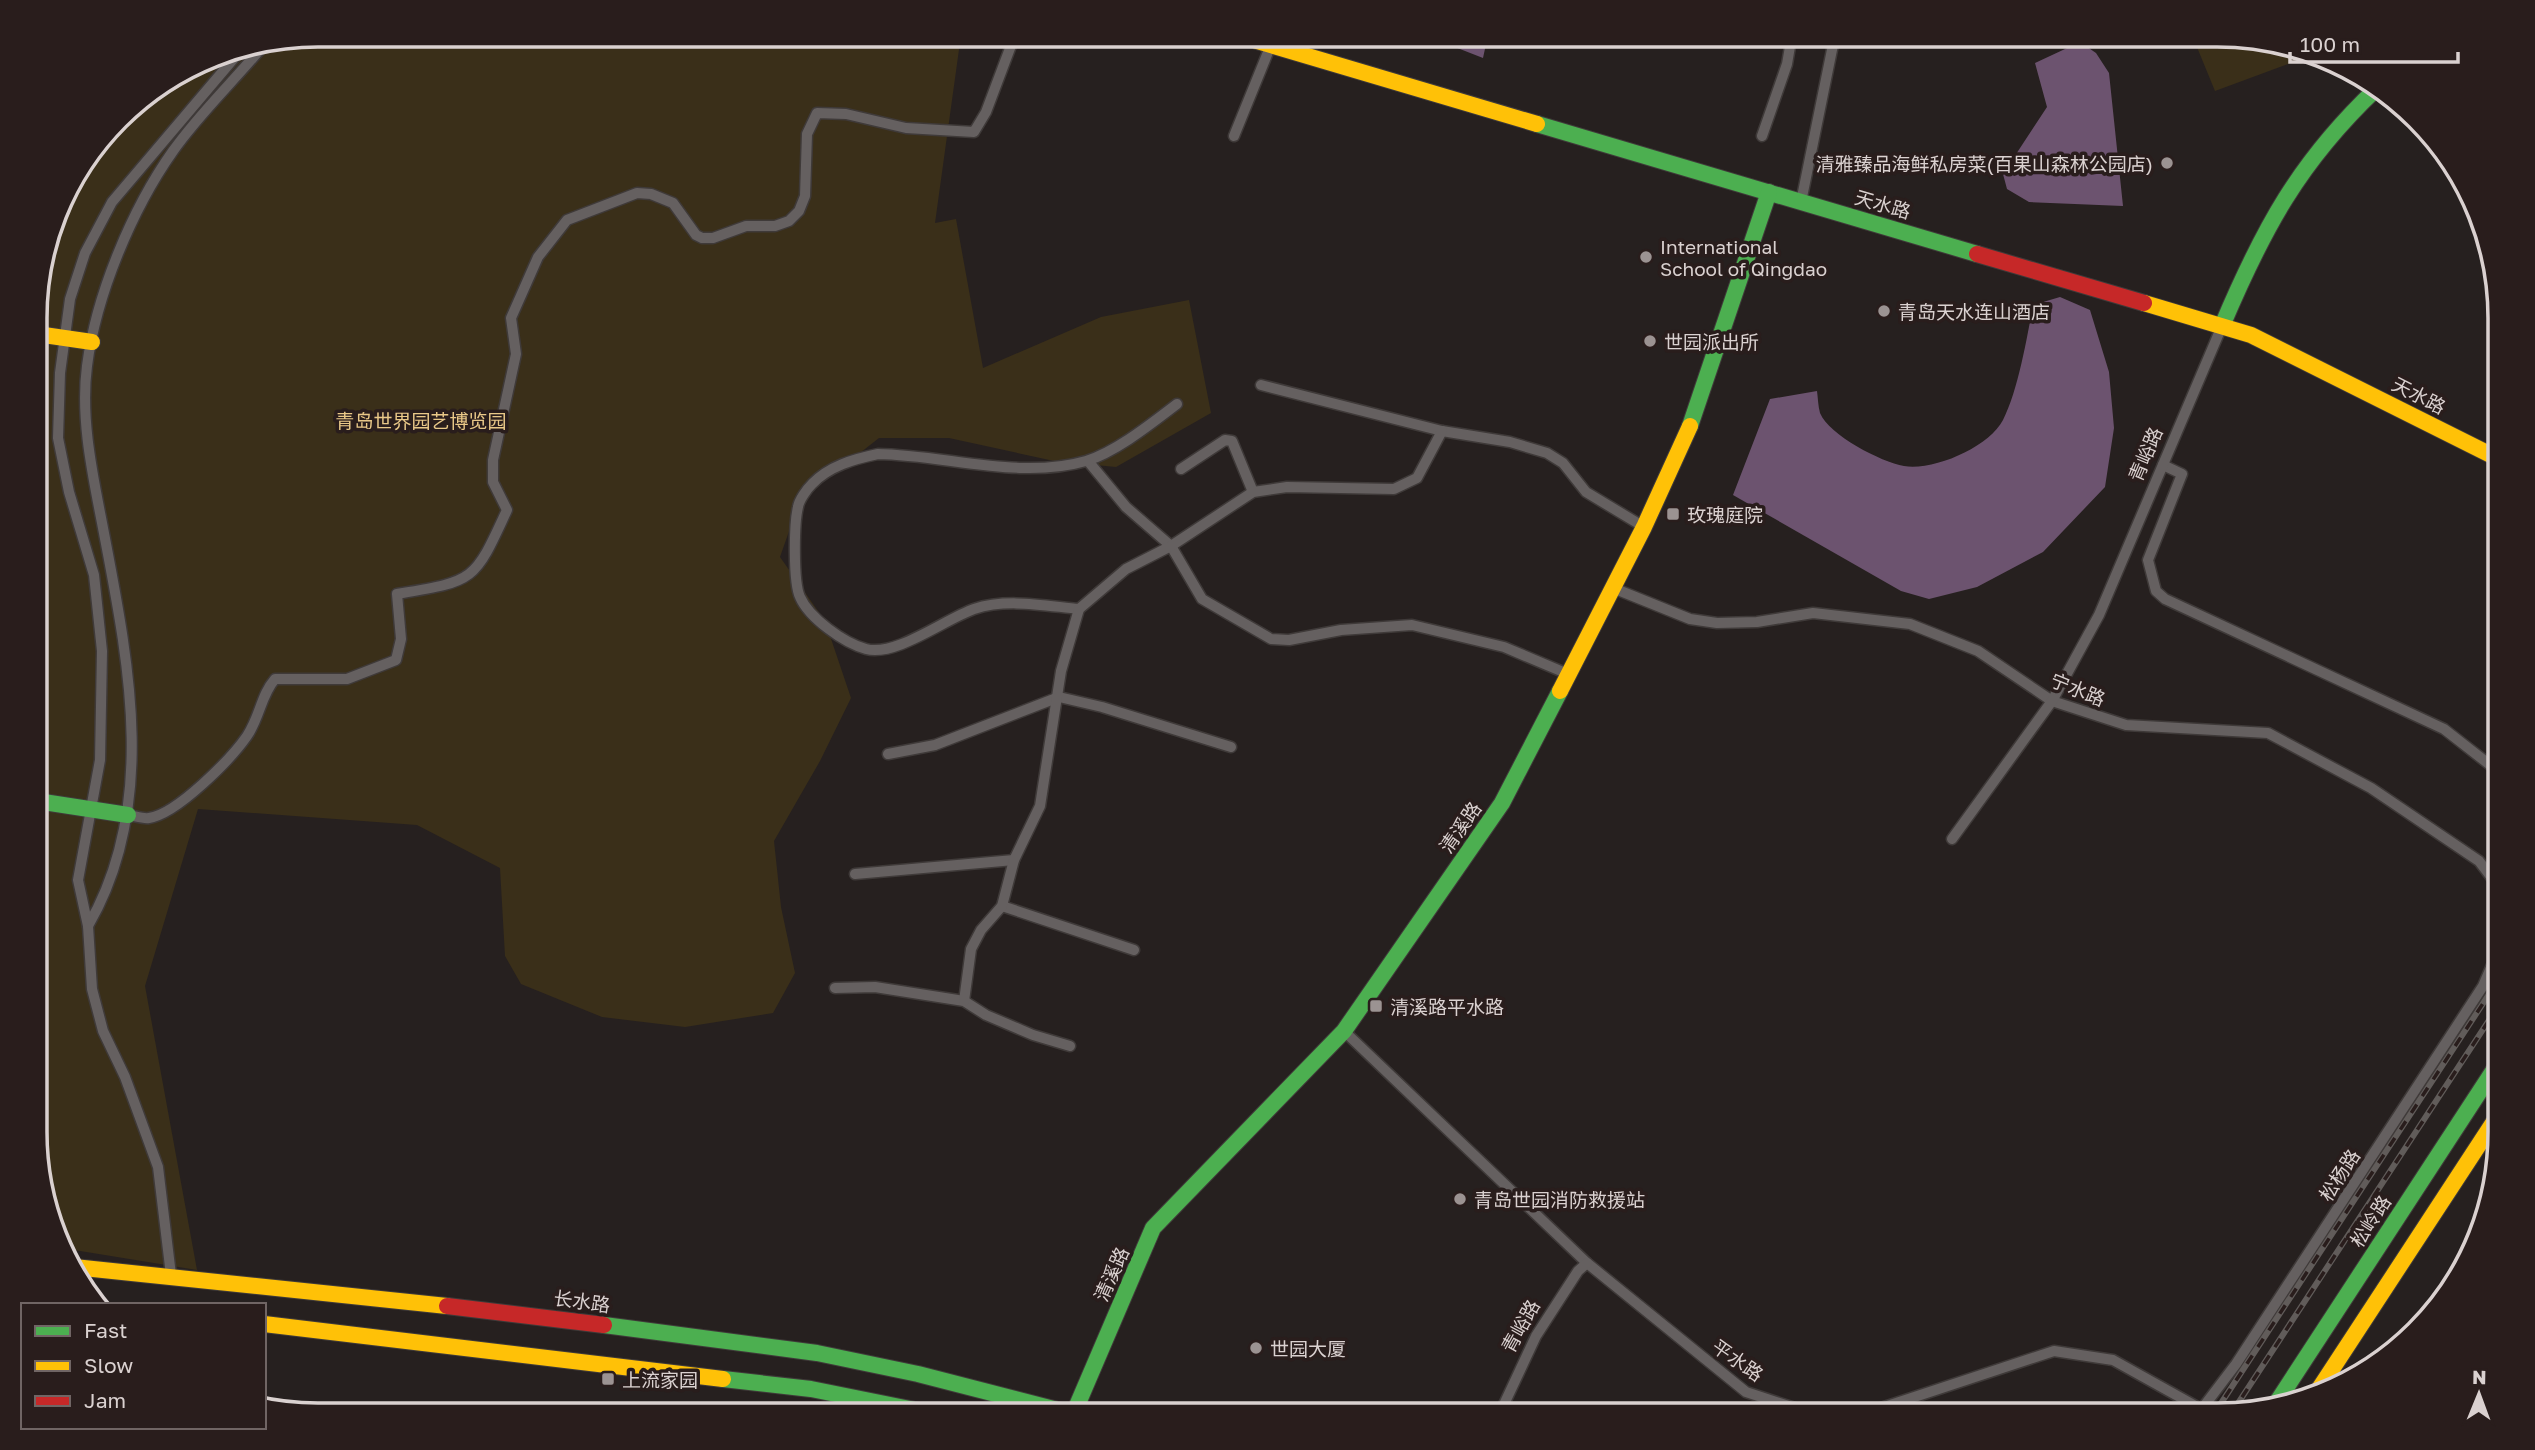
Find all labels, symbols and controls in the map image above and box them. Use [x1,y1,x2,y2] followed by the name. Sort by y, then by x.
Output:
[2290,21,2458,65] scale bar
[2300,31,2360,57] text: 100 m
[1816,152,2153,175] place label: 清雅臻品海鲜私房菜(百果山森林公园店)
[2159,155,2175,171] marker: 清雅臻品海鲜私房菜(百果山森林公园店)
[1852,185,1914,223] street label: 天水路
[1660,235,1827,280] place label: International School of Qingdao
[1638,249,1654,265] marker: International School of Qingdao
[1898,300,2050,323] place label: 青岛天水连山酒店
[1876,303,1892,319] marker: 青岛天水连山酒店
[1664,330,1759,353] place label: 世园派出所
[1642,333,1658,349] marker: 世园派出所
[2388,372,2450,418] street label: 天水路
[335,409,507,432] park label: 青岛世界园艺博览园
[2123,423,2167,485] street label: 青峪路
[1687,503,1763,526] place label: 玫瑰庭院
[1665,506,1681,522] marker: 玫瑰庭院
[2047,668,2109,710] street label: 宁水路
[1434,797,1486,857] street label: 清溪路
[1390,995,1504,1018] place label: 清溪路平水路
[1368,998,1384,1014] marker: 清溪路平水路
[2314,1145,2364,1205] street label: 松杨路
[1474,1188,1645,1211] place label: 青岛世园消防救援站
[1452,1191,1468,1207] marker: 青岛世园消防救援站
[2345,1191,2395,1251] street label: 松岭路
[1089,1243,1133,1305] street label: 清溪路
[552,1286,612,1316] street label: 长水路
[1496,1295,1544,1357] street label: 青峪路
[21,1303,266,1429] legend
[84,1317,127,1343] text: Fast
[1708,1334,1768,1386] street label: 平水路
[1270,1337,1346,1360] place label: 世园大厦
[1248,1340,1264,1356] marker: 世园大厦
[84,1352,133,1378] text: Slow
[2444,1359,2514,1429] north arrow
[2472,1365,2487,1388] text: N
[622,1368,698,1391] place label: 上流家园
[600,1371,616,1387] marker: 上流家园
[84,1387,126,1413] text: Jam

